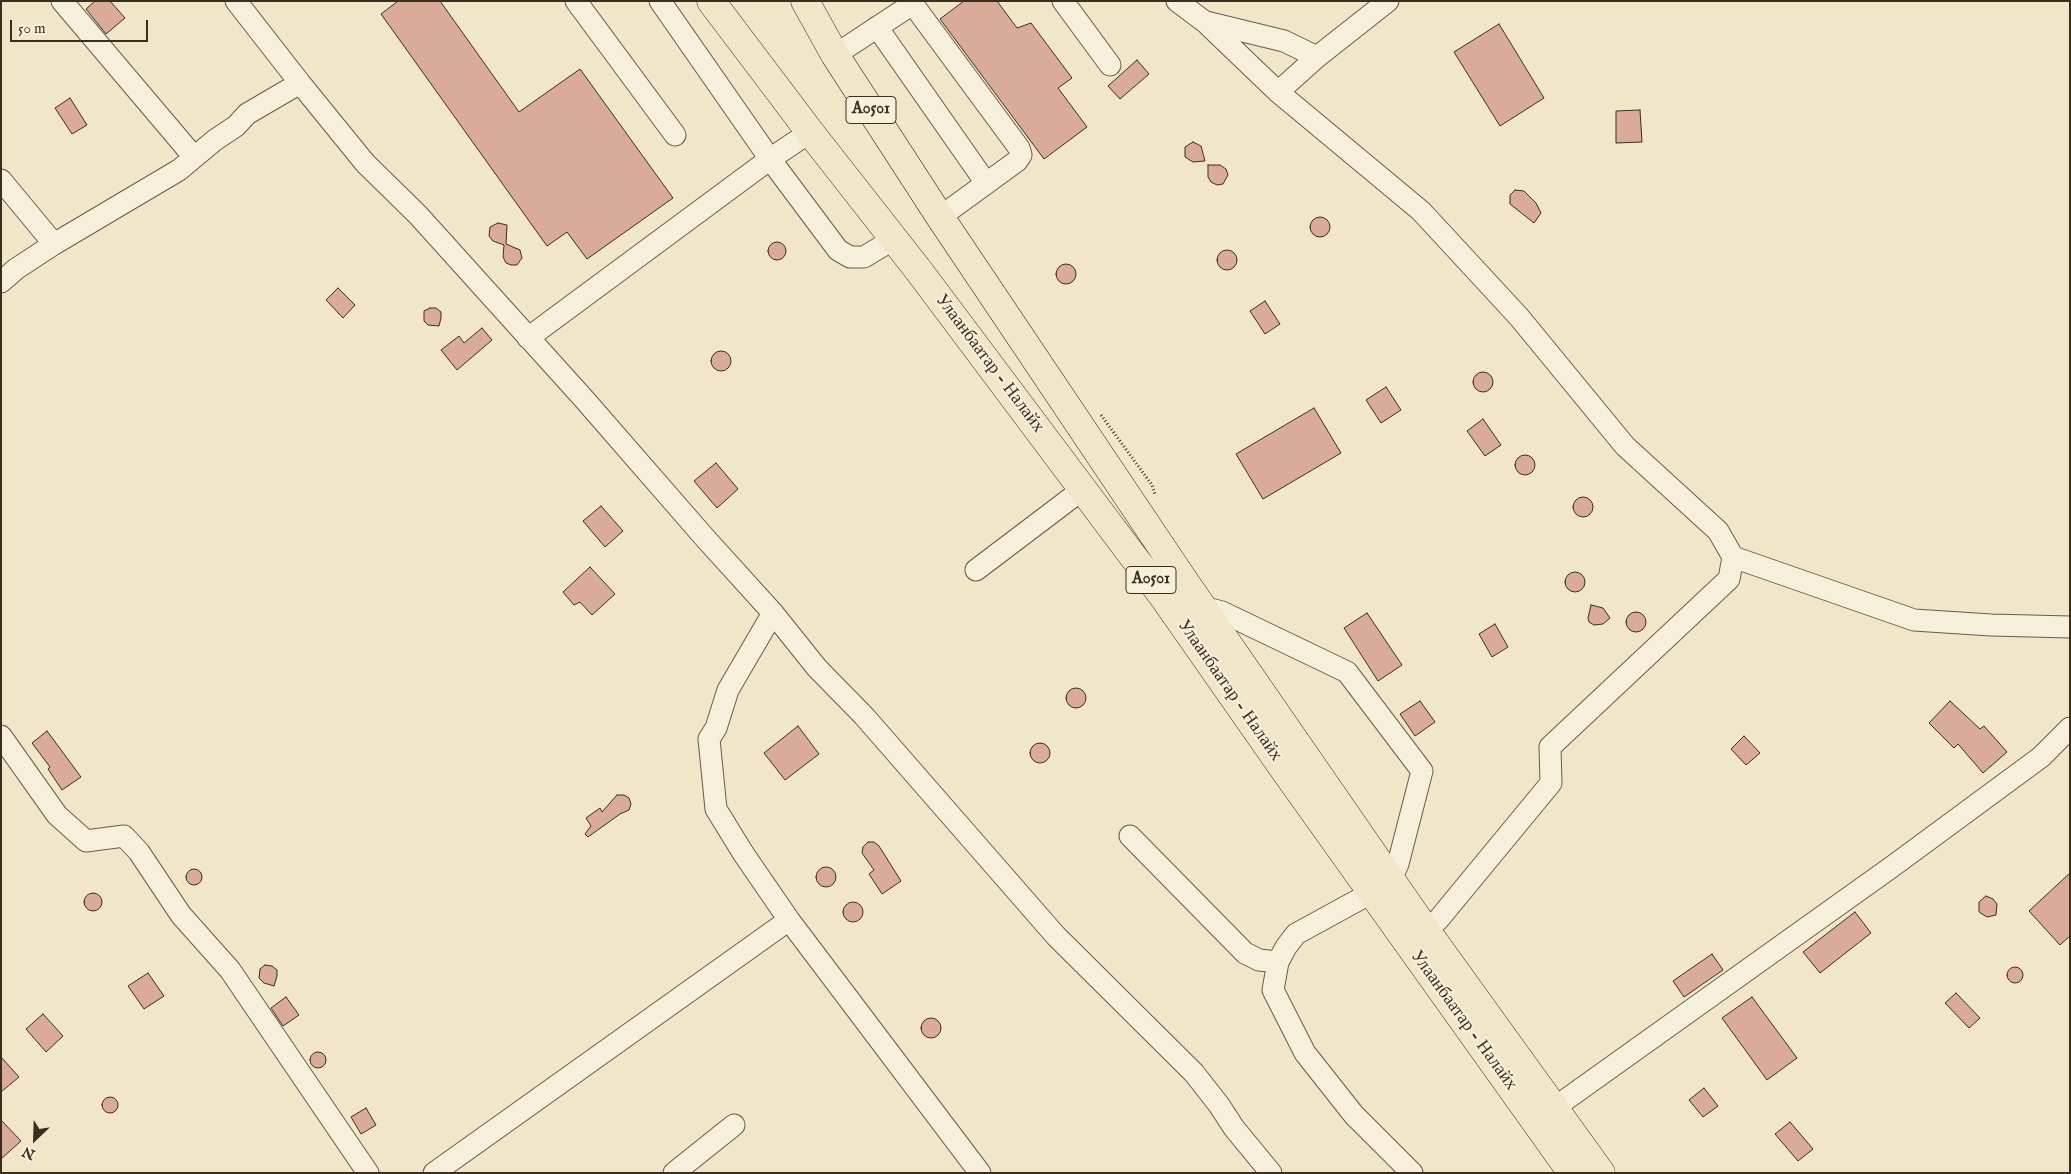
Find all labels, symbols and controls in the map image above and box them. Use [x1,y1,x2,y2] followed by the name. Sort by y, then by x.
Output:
[12,10,150,42] scale bar
[18,19,46,38] text: 50 m
[846,96,896,124] road number: A0501
[930,290,1048,438] street label: Улаанбаатар - Налайх
[1126,566,1176,594] road number: A0501
[1172,616,1286,766] street label: Улаанбаатар - Налайх
[1405,947,1521,1095] street label: Улаанбаатар - Налайх
[10,1114,60,1164] north arrow
[20,1142,38,1163] text: N

